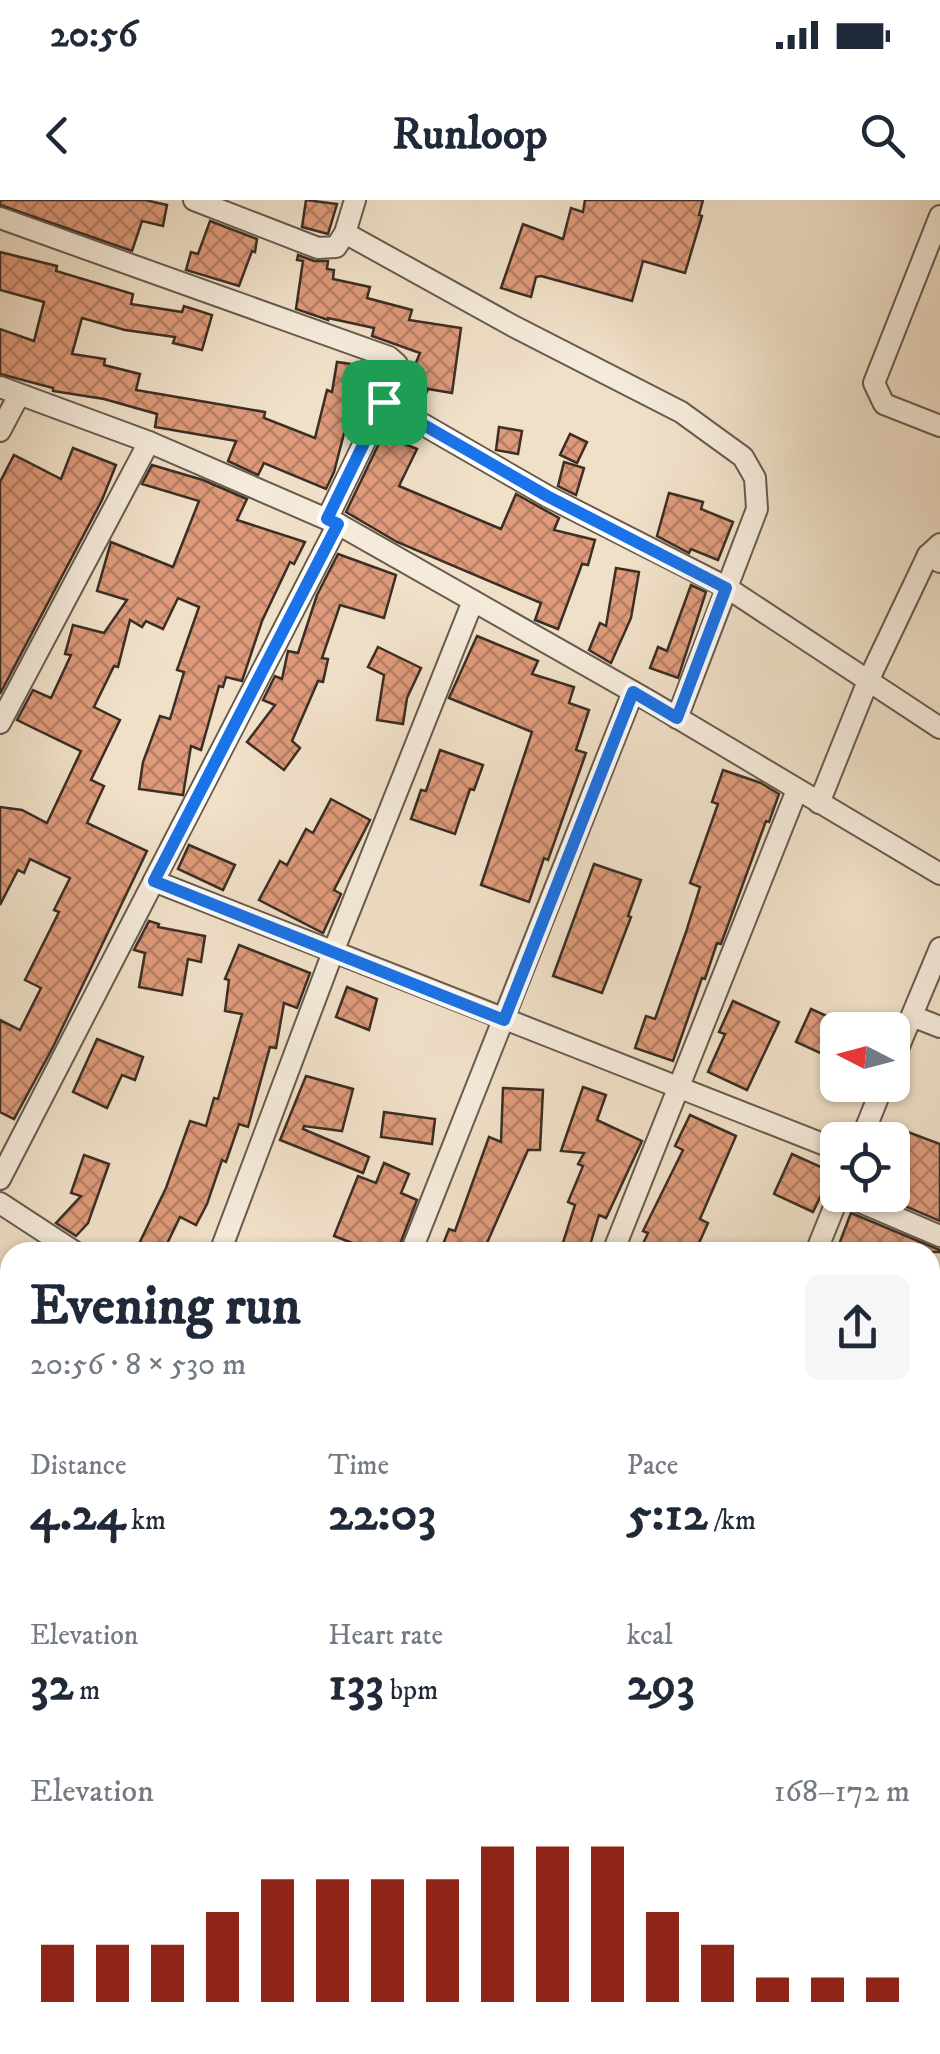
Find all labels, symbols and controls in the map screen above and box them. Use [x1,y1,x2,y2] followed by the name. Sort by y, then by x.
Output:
[50,11,138,59] text: 20:56
[393,107,547,163] text: Runloop
[30,108,85,163] icon: back
[855,108,910,163] icon: search
[342,360,427,445] pin
[357,375,412,430] icon: arrive
[820,1012,910,1102] north arrow
[820,1012,910,1212] map controls
[820,1122,910,1212] button: locate
[30,1273,301,1342] text: Evening run
[805,1275,910,1380] button: share
[30,1345,246,1385] text: 20:56 · 8 × 530 m
[30,1448,126,1483] text: Distance
[328,1448,389,1483] text: Time
[627,1448,678,1483] text: Pace
[30,1483,125,1546] text: 4.24
[328,1483,436,1546] text: 22:03
[627,1483,707,1546] text: 5:12
[125,1503,166,1538] text: km
[707,1503,756,1538] text: /km
[30,1618,138,1653] text: Elevation
[328,1618,443,1653] text: Heart rate
[627,1618,673,1653] text: kcal
[30,1653,73,1716] text: 32
[328,1653,384,1716] text: 133
[627,1653,695,1716] text: 293
[73,1673,100,1708] text: m
[384,1673,438,1708] text: bpm
[30,1772,154,1812] text: Elevation
[774,1772,910,1812] text: 168–172 m

